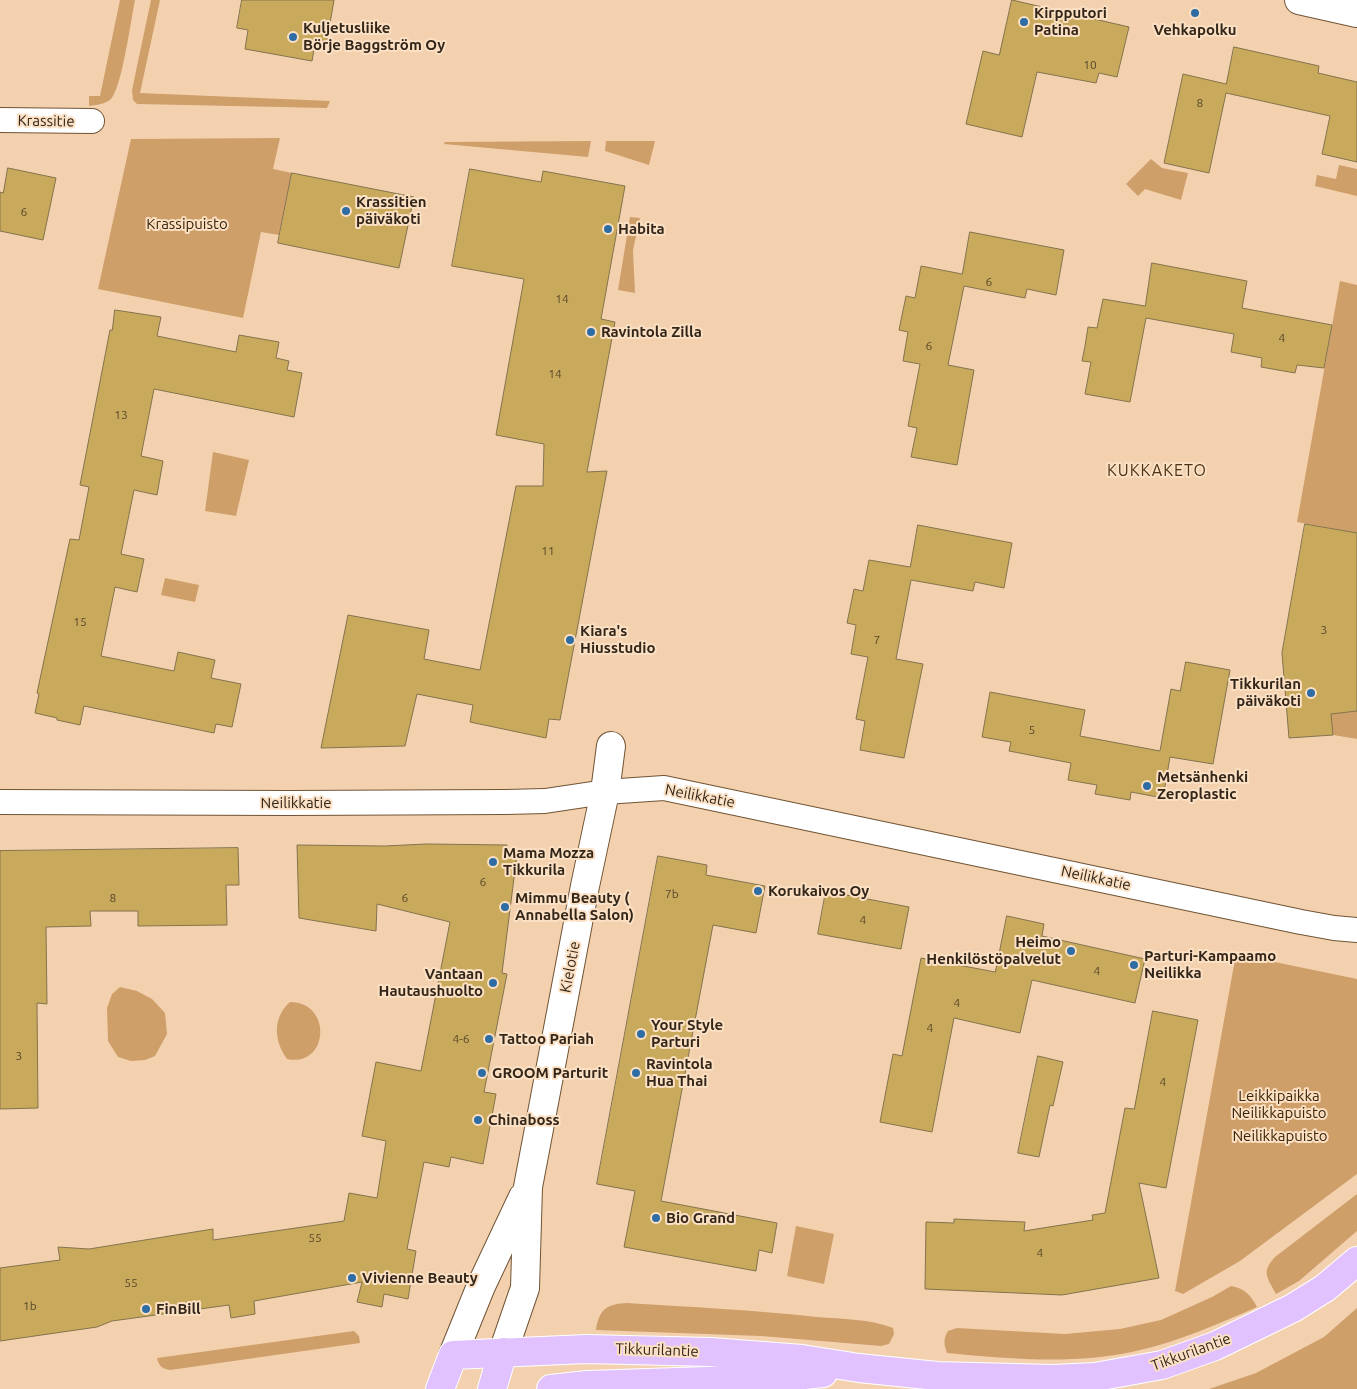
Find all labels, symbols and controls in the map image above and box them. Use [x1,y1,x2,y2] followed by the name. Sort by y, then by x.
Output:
[1034,4,1107,39] place label: Kirpputori Patina
[1189,7,1201,19] marker: Vehkapolku
[1018,16,1030,28] marker: Kirpputori Patina
[303,19,445,54] place label: Kuljetusliike Börje Baggström Oy
[1153,21,1237,39] place label: Vehkapolku
[287,31,299,43] marker: Kuljetusliike Börje Baggström Oy
[1083,58,1097,72] house number: 10
[1197,96,1203,110] house number: 8
[17,112,75,130] street label: Krassitie
[356,193,427,228] place label: Krassitien päiväkoti
[21,205,27,219] house number: 6
[340,205,352,217] marker: Krassitien päiväkoti
[146,215,228,233] park label: Krassipuisto
[618,220,665,238] place label: Habita
[602,223,614,235] marker: Habita
[986,275,992,289] house number: 6
[555,292,569,306] house number: 14
[601,323,702,341] place label: Ravintola Zilla
[585,326,597,338] marker: Ravintola Zilla
[1279,331,1285,345] house number: 4
[926,339,932,353] house number: 6
[548,367,562,381] house number: 14
[114,408,128,422] house number: 13
[1106,461,1208,481] district label: KUKKAKETO
[541,544,555,558] house number: 11
[73,615,87,629] house number: 15
[580,622,655,657] place label: Kiara's Hiusstudio
[1321,623,1327,637] house number: 3
[874,633,880,647] house number: 7
[564,634,576,646] marker: Kiara's Hiusstudio
[1230,675,1301,710] place label: Tikkurilan päiväkoti
[1305,687,1317,699] marker: Tikkurilan päiväkoti
[1029,723,1035,737] house number: 5
[1157,768,1248,803] place label: Metsänhenki Zeroplastic
[663,780,737,812] street label: Neilikkatie
[1141,780,1153,792] marker: Metsänhenki Zeroplastic
[261,794,331,812] street label: Neilikkatie
[503,844,594,879] place label: Mama Mozza Tikkurila
[487,856,499,868] marker: Mama Mozza Tikkurila
[1059,862,1133,894] street label: Neilikkatie
[480,875,486,889] house number: 6
[768,882,869,900] place label: Korukaivos Oy
[752,885,764,897] marker: Korukaivos Oy
[665,887,679,901] house number: 7b
[515,889,634,924] place label: Mimmu Beauty ( Annabella Salon)
[110,891,116,905] house number: 8
[402,891,408,905] house number: 6
[499,901,511,913] marker: Mimmu Beauty ( Annabella Salon)
[860,913,866,927] house number: 4
[926,933,1061,968] place label: Heimo Henkilöstöpalvelut
[556,940,584,994] street label: Kielotie
[1065,945,1077,957] marker: Heimo Henkilöstöpalvelut
[1144,947,1276,982] place label: Parturi-Kampaamo Neilikka
[1128,959,1140,971] marker: Parturi-Kampaamo Neilikka
[1094,964,1100,978] house number: 4
[379,965,483,1000] place label: Vantaan Hautaushuolto
[487,977,499,989] marker: Vantaan Hautaushuolto
[954,996,960,1010] house number: 4
[651,1016,723,1051] place label: Your Style Parturi
[927,1021,933,1035] house number: 4
[635,1028,647,1040] marker: Your Style Parturi
[499,1030,594,1048] place label: Tattoo Pariah
[452,1032,470,1046] house number: 4-6
[483,1033,495,1045] marker: Tattoo Pariah
[16,1049,22,1063] house number: 3
[646,1055,713,1090] place label: Ravintola Hua Thai
[492,1064,608,1082] place label: GROOM Parturit
[476,1067,488,1079] marker: GROOM Parturit
[630,1067,642,1079] marker: Ravintola Hua Thai
[1160,1075,1166,1089] house number: 4
[1231,1087,1327,1122] park label: Leikkipaikka Neilikkapuisto
[488,1111,560,1129] place label: Chinaboss
[472,1114,484,1126] marker: Chinaboss
[1232,1127,1328,1145] park label: Neilikkapuisto
[666,1209,735,1227] place label: Bio Grand
[650,1212,662,1224] marker: Bio Grand
[308,1231,322,1245] house number: 55
[1037,1246,1043,1260] house number: 4
[362,1269,478,1287] place label: Vivienne Beauty
[346,1272,358,1284] marker: Vivienne Beauty
[124,1276,138,1290] house number: 55
[23,1299,37,1313] house number: 1b
[156,1300,201,1318] place label: FinBill
[140,1303,152,1315] marker: FinBill
[1149,1329,1233,1375] street label: Tikkurilantie
[615,1340,699,1360] street label: Tikkurilantie

